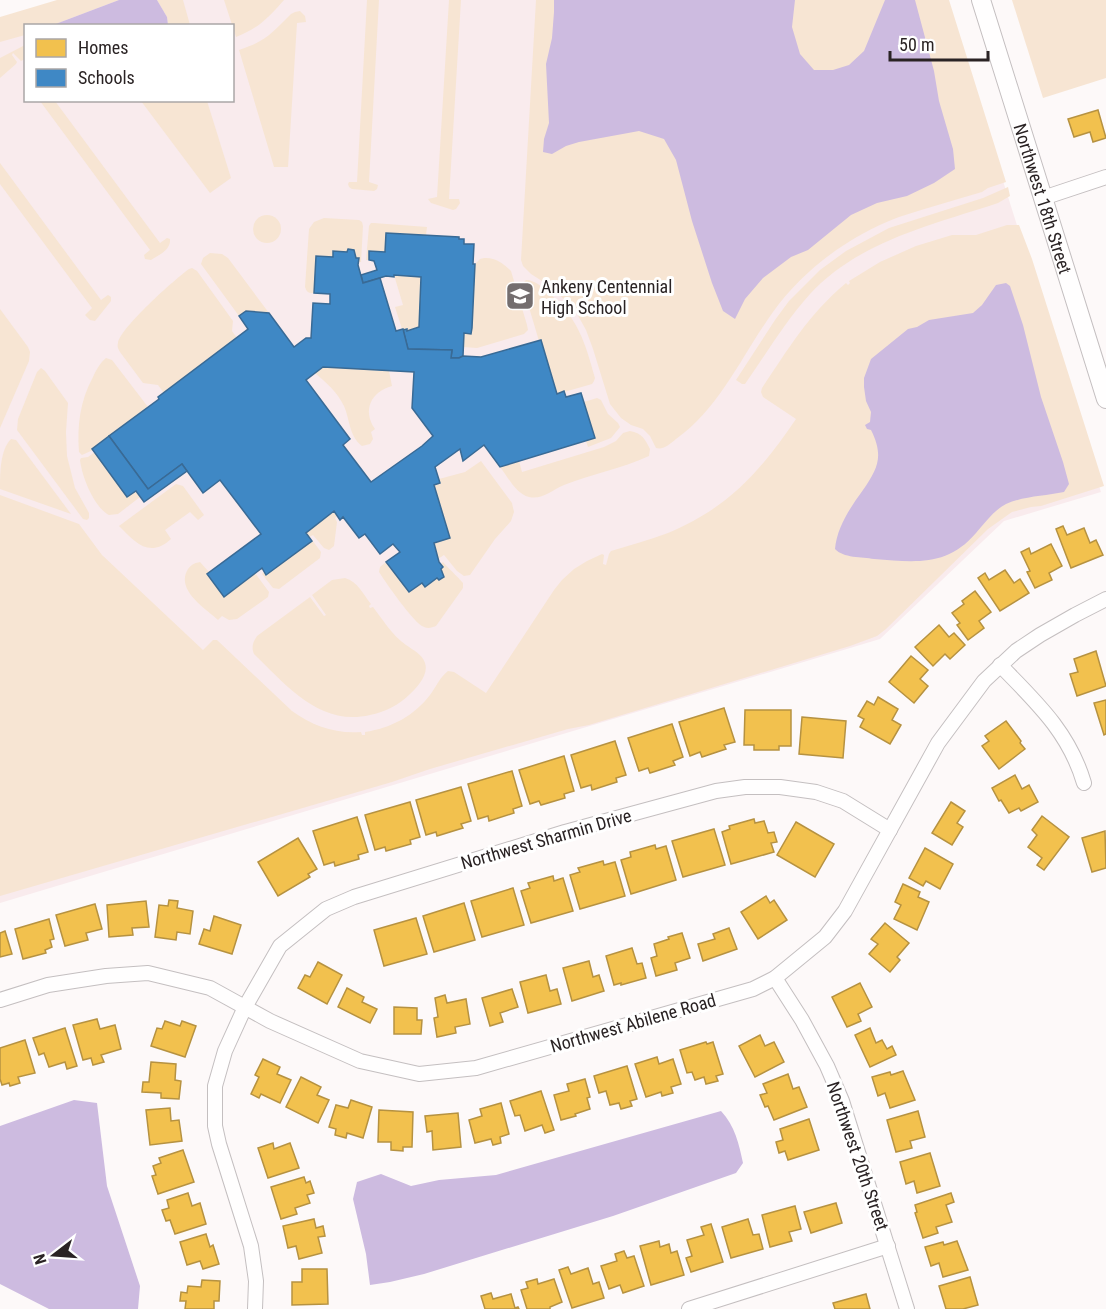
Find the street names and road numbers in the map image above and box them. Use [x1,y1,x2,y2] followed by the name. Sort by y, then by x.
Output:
[1010,121,1077,276] street label: Northwest 18th Street
[458,805,634,873] street label: Northwest Sharmin Drive
[548,989,718,1057] street label: Northwest Abilene Road
[823,1079,893,1233] street label: Northwest 20th Street

